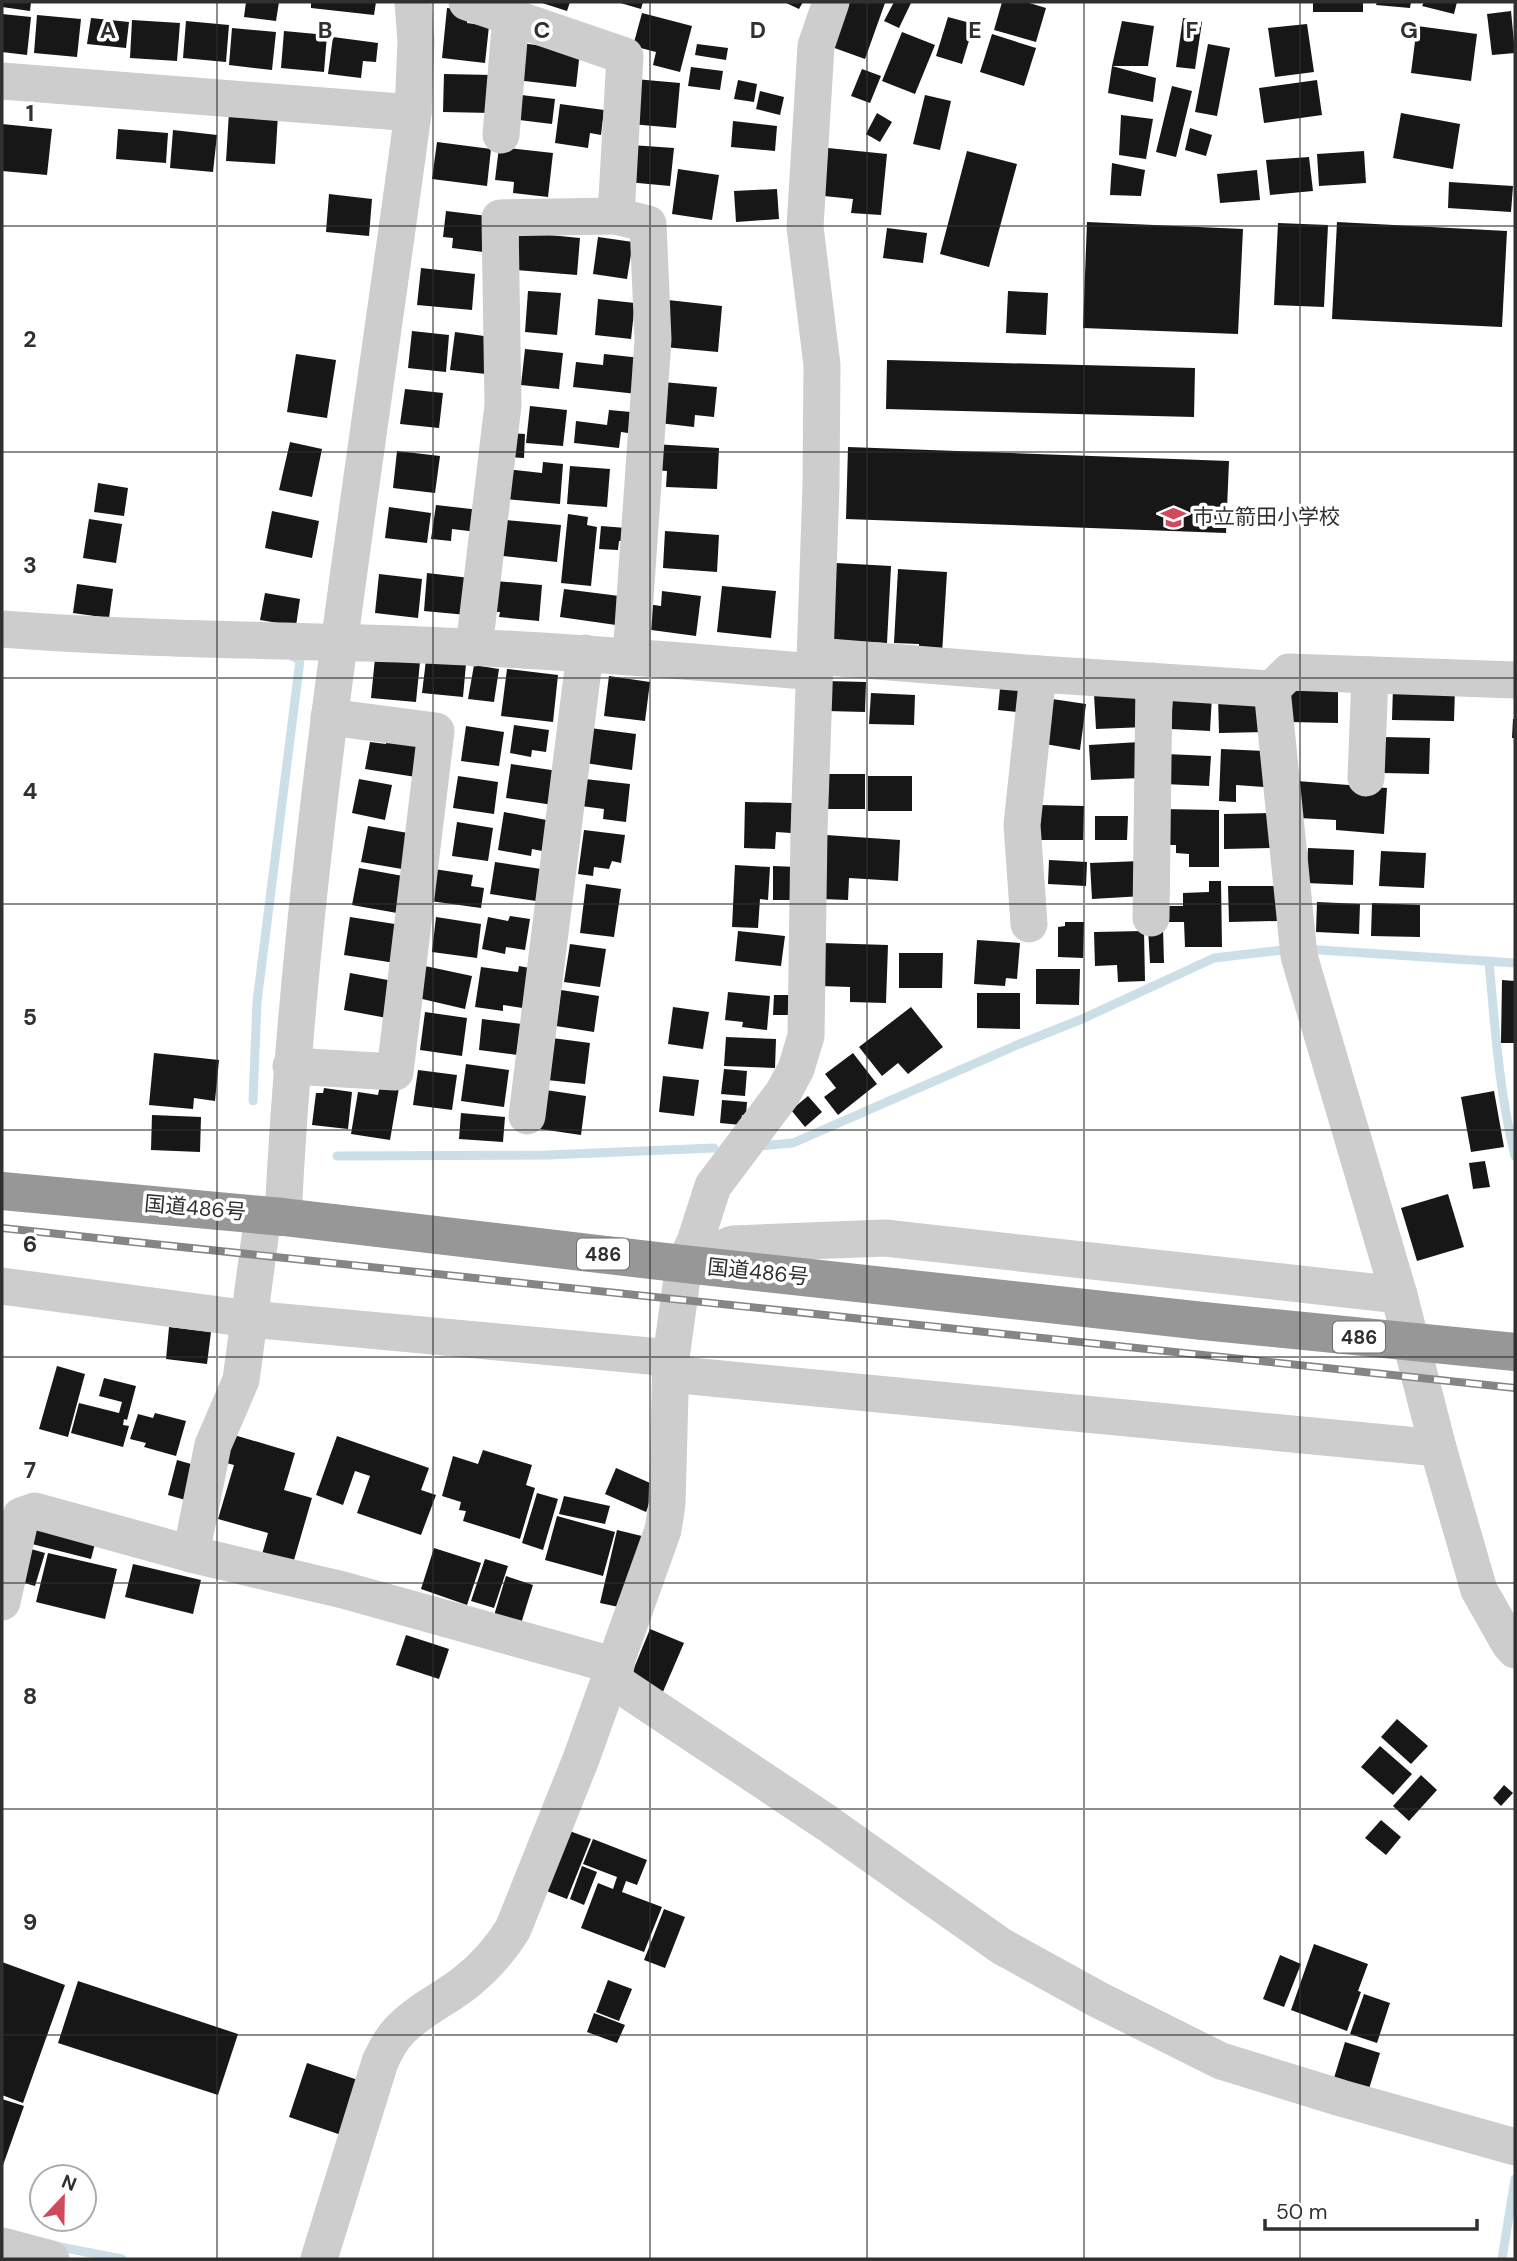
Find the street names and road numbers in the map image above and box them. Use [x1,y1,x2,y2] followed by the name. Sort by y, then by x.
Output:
[143,1190,247,1226] street label: 国道486号
[577,1238,629,1270] road number: 486
[706,1253,810,1291] street label: 国道486号
[1333,1322,1385,1352] road number: 486

